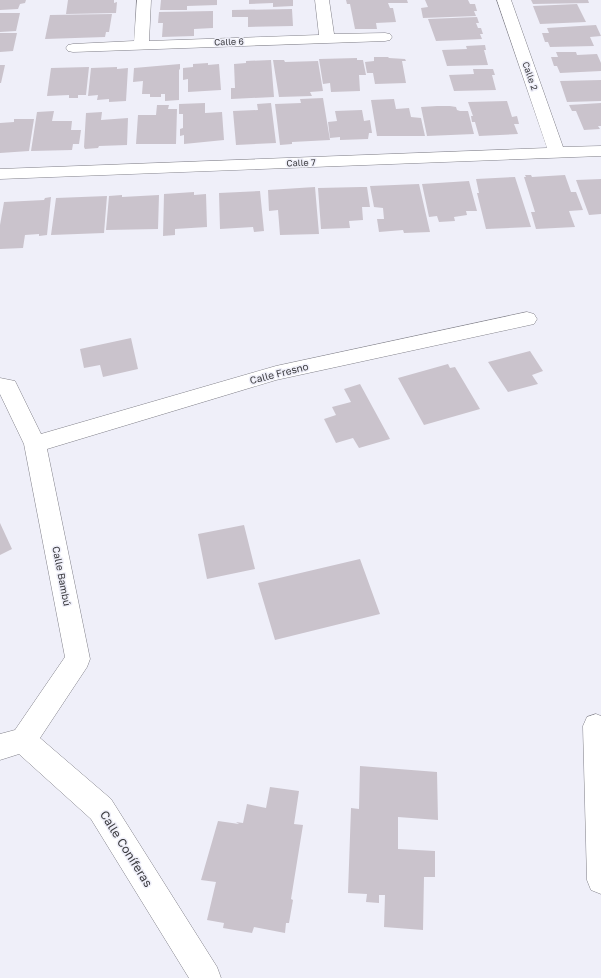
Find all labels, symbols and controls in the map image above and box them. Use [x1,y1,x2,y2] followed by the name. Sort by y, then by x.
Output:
[214,35,244,48] street label: Calle 6
[520,60,540,92] street label: Calle 2
[286,156,316,169] street label: Calle 7
[248,360,310,386] street label: Calle Fresno
[50,545,74,607] street label: Calle Bambú
[97,808,156,890] street label: Calle Coníferas

